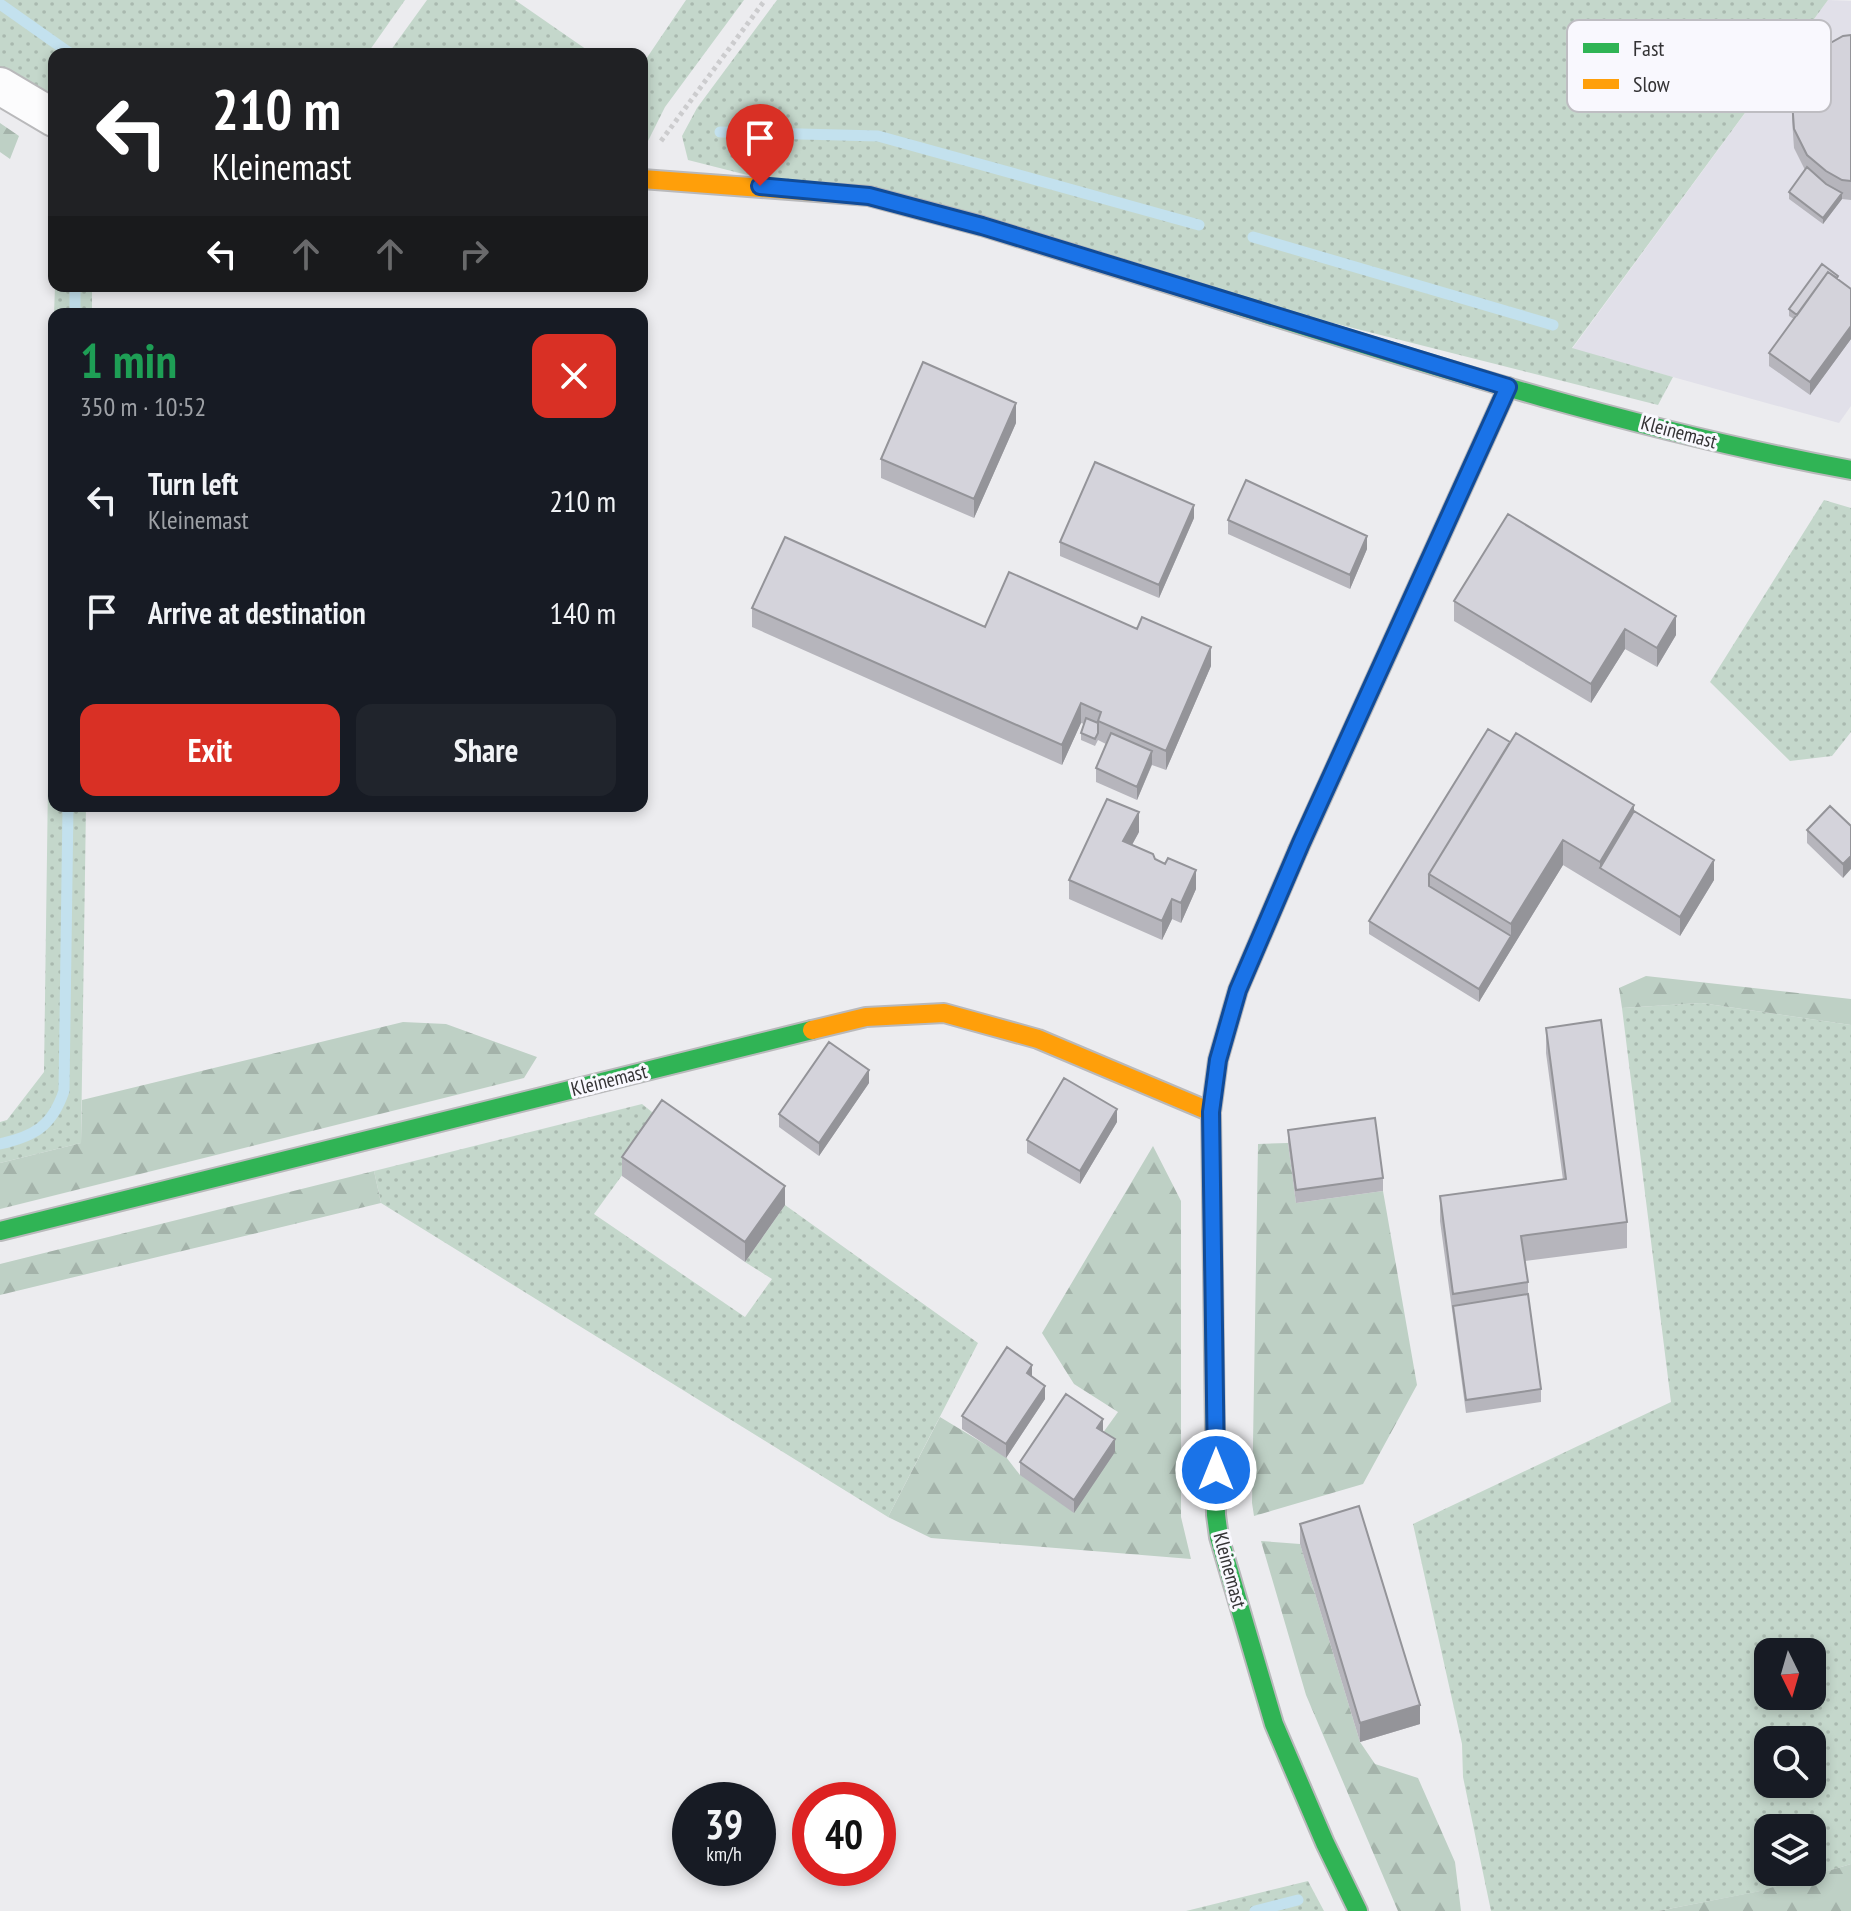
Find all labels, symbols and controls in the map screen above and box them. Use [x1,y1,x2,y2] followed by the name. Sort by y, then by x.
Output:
[1567,20,1831,112] legend
[1633,34,1664,62] text: Fast
[1633,70,1670,98] text: Slow
[212,73,341,145] text: 210 m
[80,80,184,184] icon: left
[726,104,794,186] pin
[738,116,782,160] icon: arrive
[212,143,351,190] text: Kleinemast
[200,232,244,276] icon: left
[284,232,328,276] icon: ahead
[368,232,412,276] icon: ahead
[452,232,496,276] icon: right
[80,329,177,391] text: 1 min
[532,334,616,418] button: close
[80,390,206,423] text: 350 m · 10:52
[1638,409,1720,455] street label: Kleinemast
[148,464,238,503] text: Turn left
[80,478,124,522] icon: left
[550,481,616,520] text: 210 m
[148,503,249,536] text: Kleinemast
[80,590,124,634] icon: arrive
[148,593,366,632] text: Arrive at destination
[550,593,616,632] text: 140 m
[80,704,340,796] button: Exit
[356,704,616,796] button: Share
[568,1058,650,1102] street label: Kleinemast
[1174,1428,1258,1512] position arrow
[1207,1529,1253,1611] street label: Kleinemast
[1754,1638,1826,1710] north arrow
[1754,1638,1826,1886] map controls
[1754,1726,1826,1798] button: search
[792,1782,896,1886] speed limit sign: 40
[705,1798,743,1850] text: 39
[1754,1814,1826,1886] button: layers
[706,1841,742,1867] text: km/h

